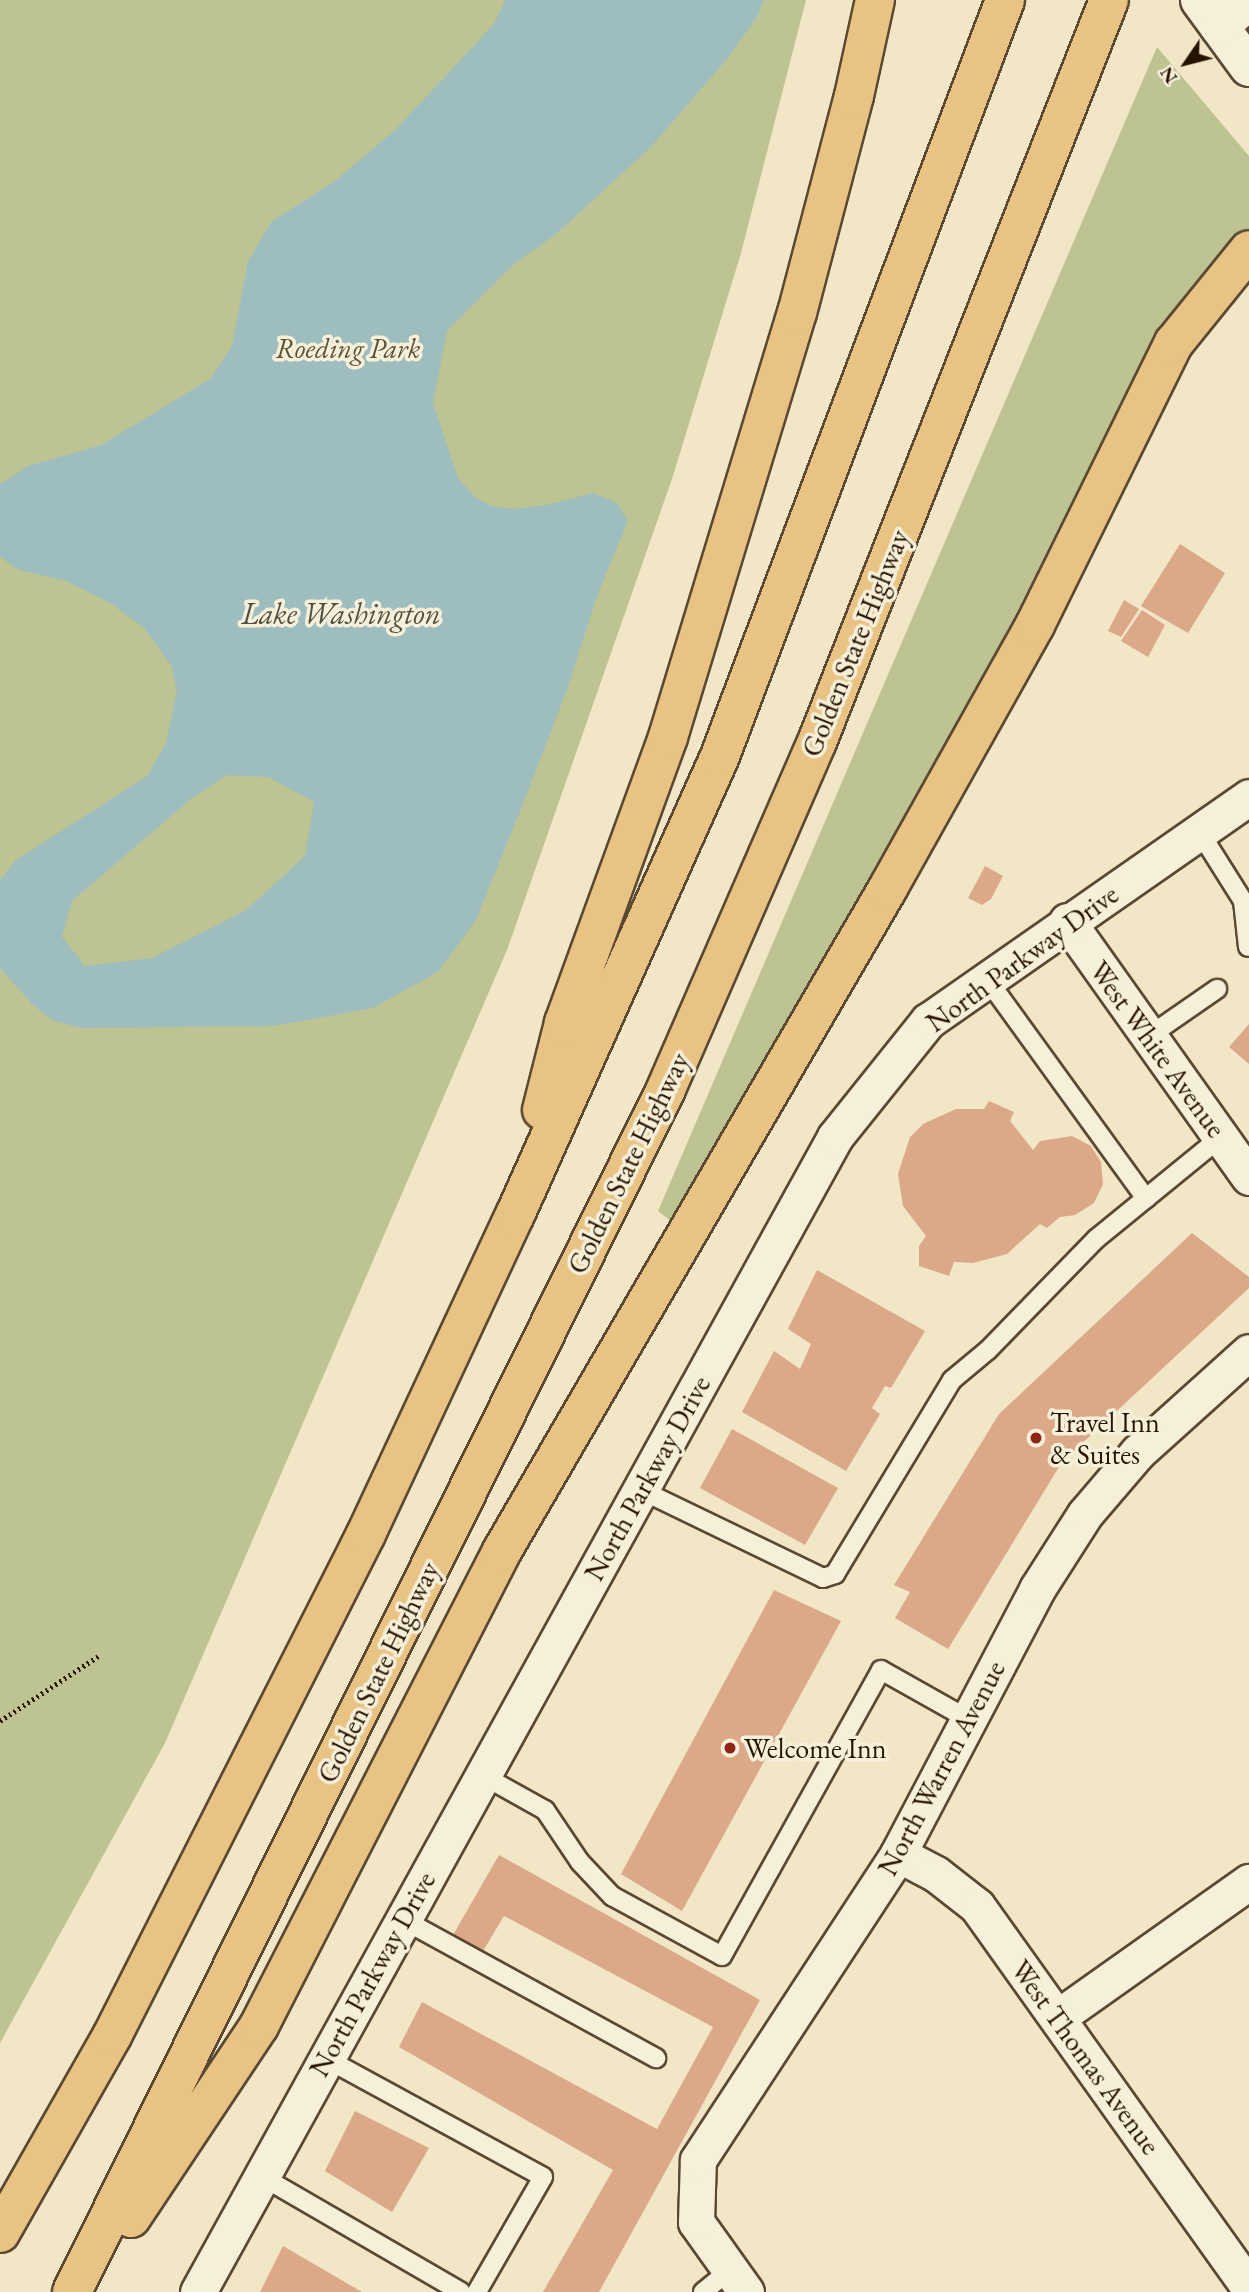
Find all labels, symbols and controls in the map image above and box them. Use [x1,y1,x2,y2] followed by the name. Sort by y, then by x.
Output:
[1151,28,1221,98] north arrow
[1154,62,1183,89] text: N
[276,331,420,365] park label: Roeding Park
[794,525,916,761] street label: Golden State Highway
[241,596,441,632] water label: Lake Washington
[919,877,1125,1039] street label: North Parkway Drive
[1083,954,1233,1144] street label: West White Avenue
[560,1047,696,1279] street label: Golden State Highway
[577,1370,717,1586] street label: North Parkway Drive
[1050,1405,1160,1471] place label: Travel Inn & Suites
[1028,1430,1044,1446] marker: Travel Inn & Suites
[310,1556,446,1788] street label: Golden State Highway
[870,1655,1012,1881] street label: North Warren Avenue
[744,1731,887,1765] place label: Welcome Inn
[722,1740,738,1756] marker: Welcome Inn
[302,1866,442,2082] street label: North Parkway Drive
[1004,1953,1168,2161] street label: West Thomas Avenue

